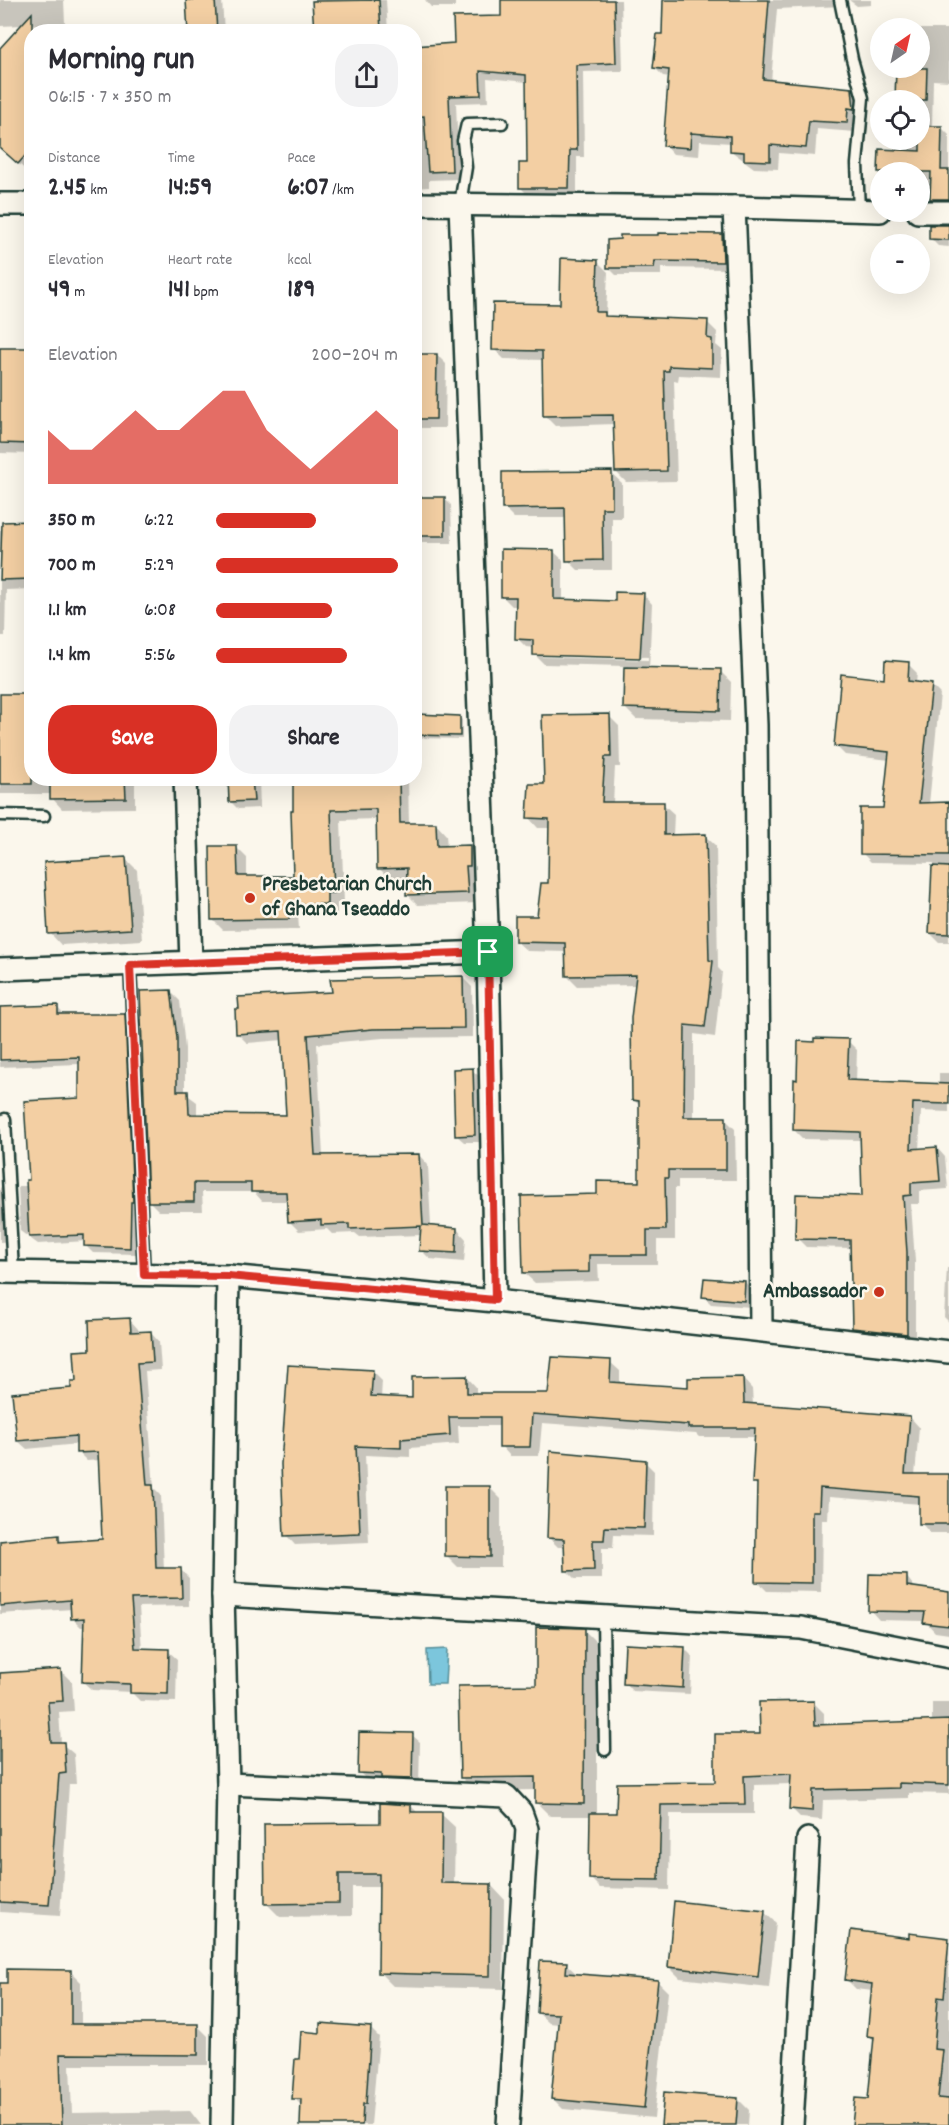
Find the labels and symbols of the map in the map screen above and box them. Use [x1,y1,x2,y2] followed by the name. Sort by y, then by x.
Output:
[870,18,930,78] north arrow
[262,870,432,926] place label: Presbetarian Church of Ghana Tseaddo
[243,891,257,905] marker: Presbetarian Church of Ghana Tseaddo
[462,926,513,977] pin
[763,1277,868,1308] place label: Ambassador
[872,1285,886,1299] marker: Ambassador

